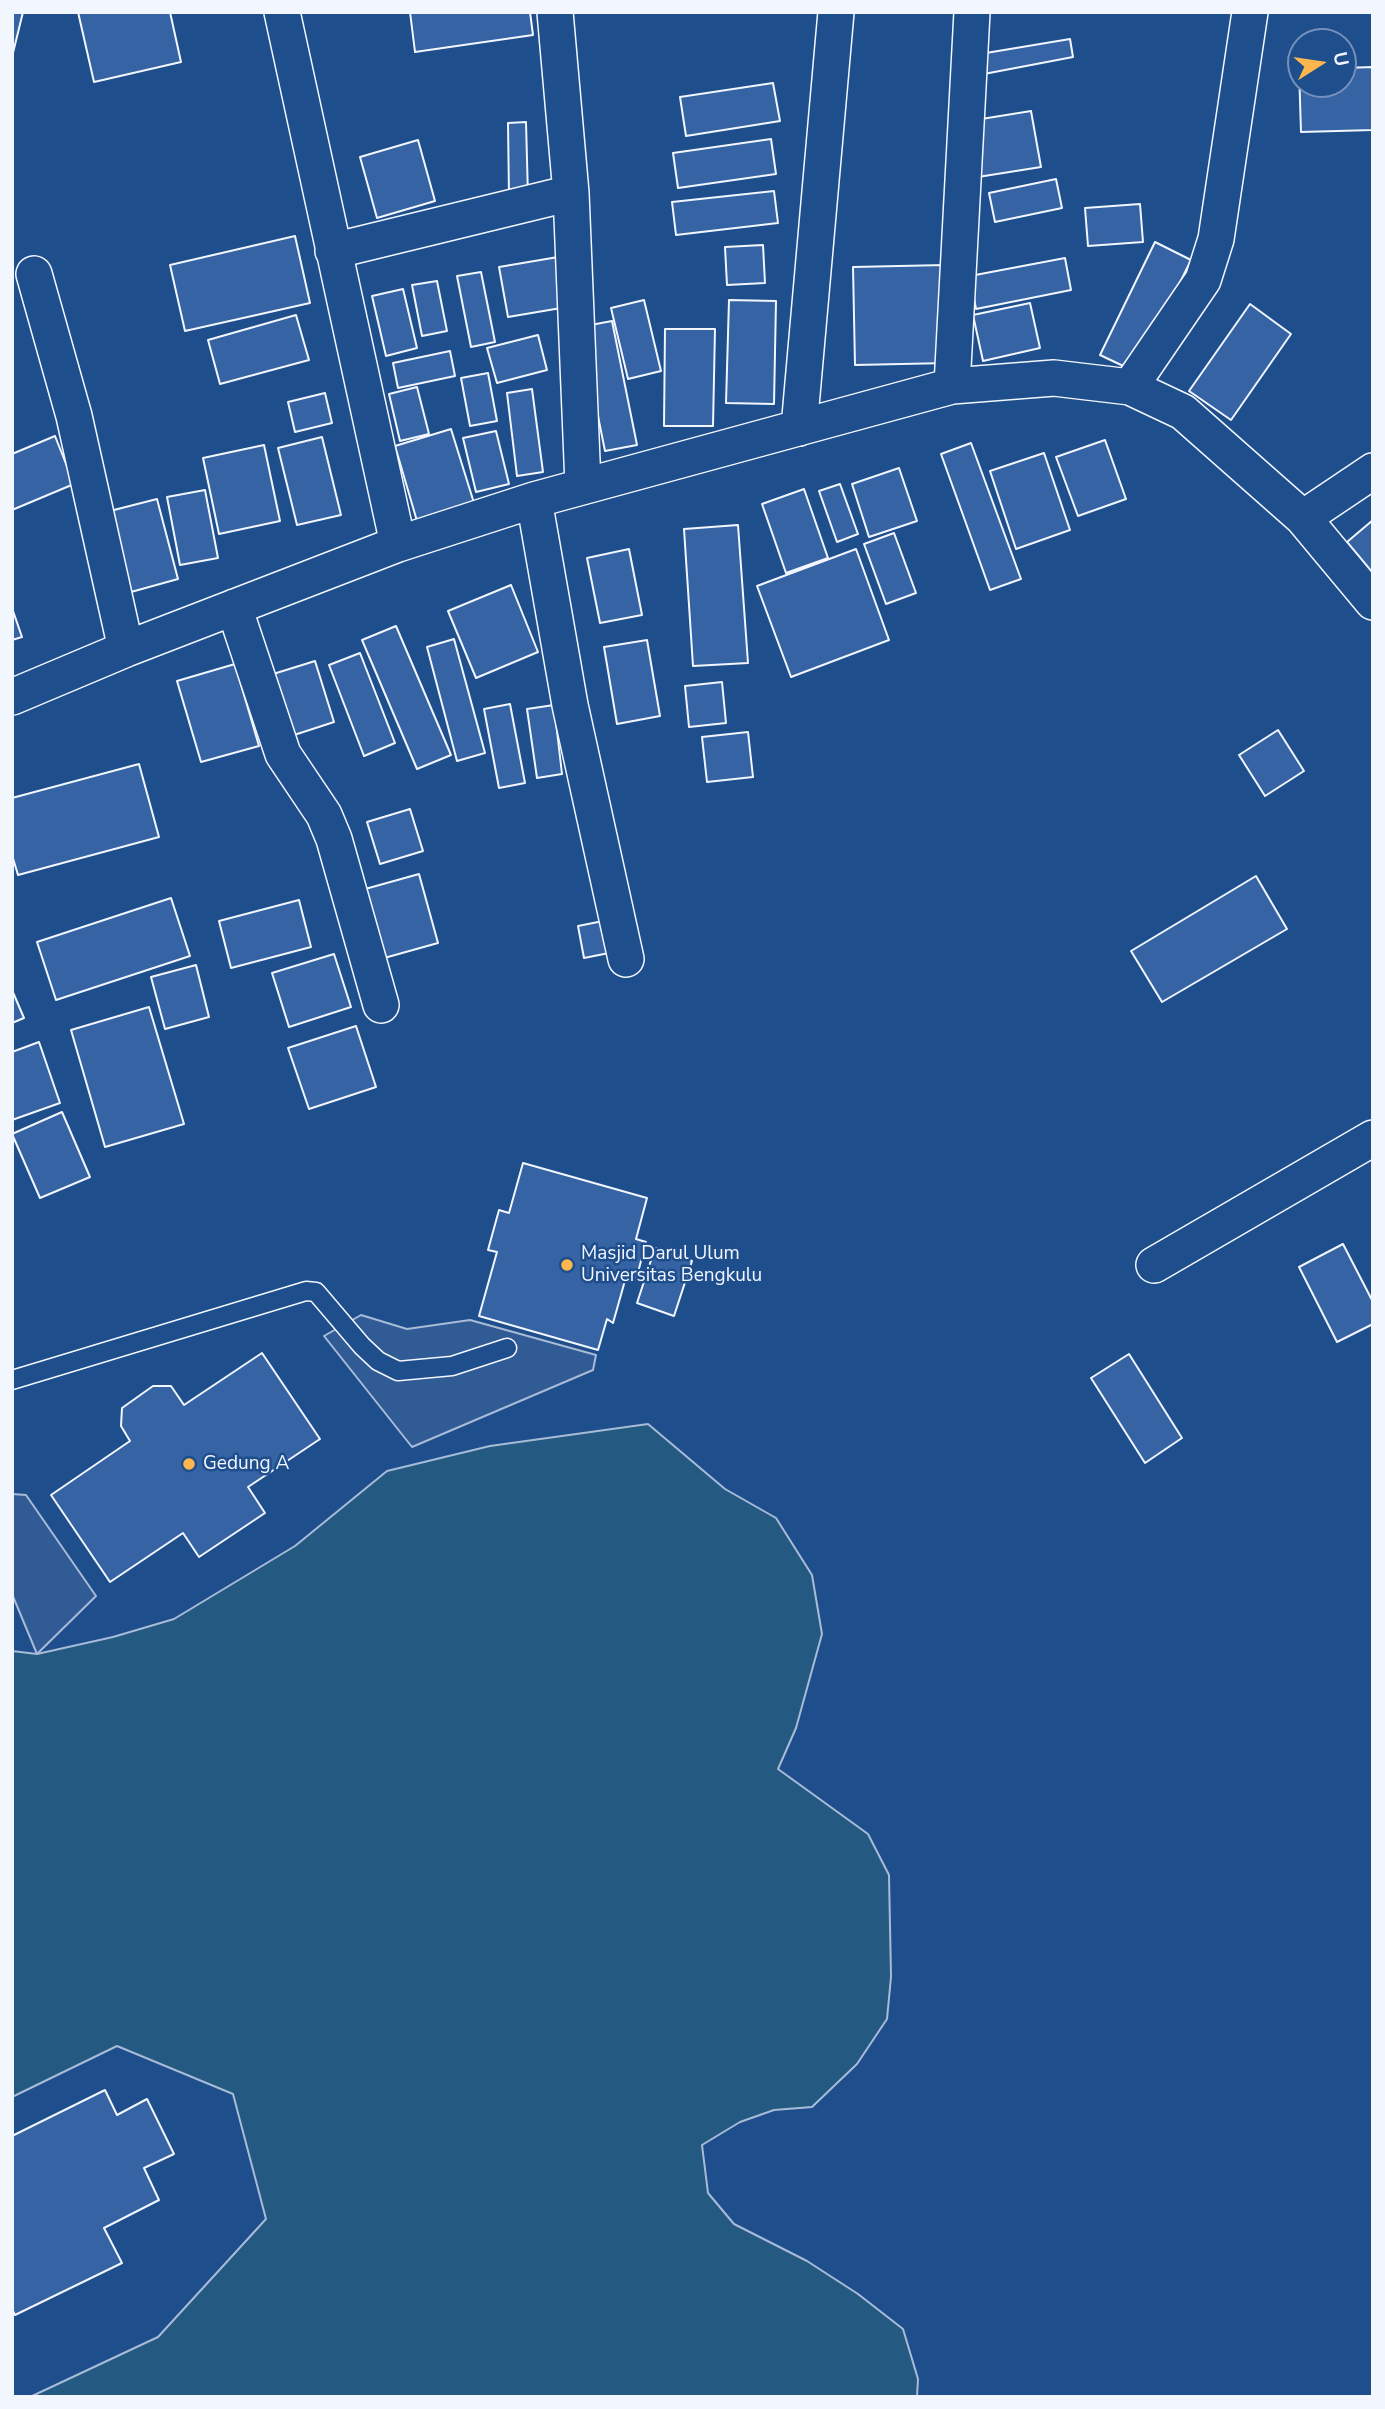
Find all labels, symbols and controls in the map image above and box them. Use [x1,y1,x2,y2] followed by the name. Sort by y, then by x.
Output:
[1287,28,1357,98] north arrow
[1326,49,1355,69] text: U
[581,1243,762,1287] place label: Masjid Darul Ulum Universitas Bengkulu
[559,1257,575,1273] marker: Masjid Darul Ulum Universitas Bengkulu
[203,1453,289,1475] place label: Gedung A
[181,1456,197,1472] marker: Gedung A

